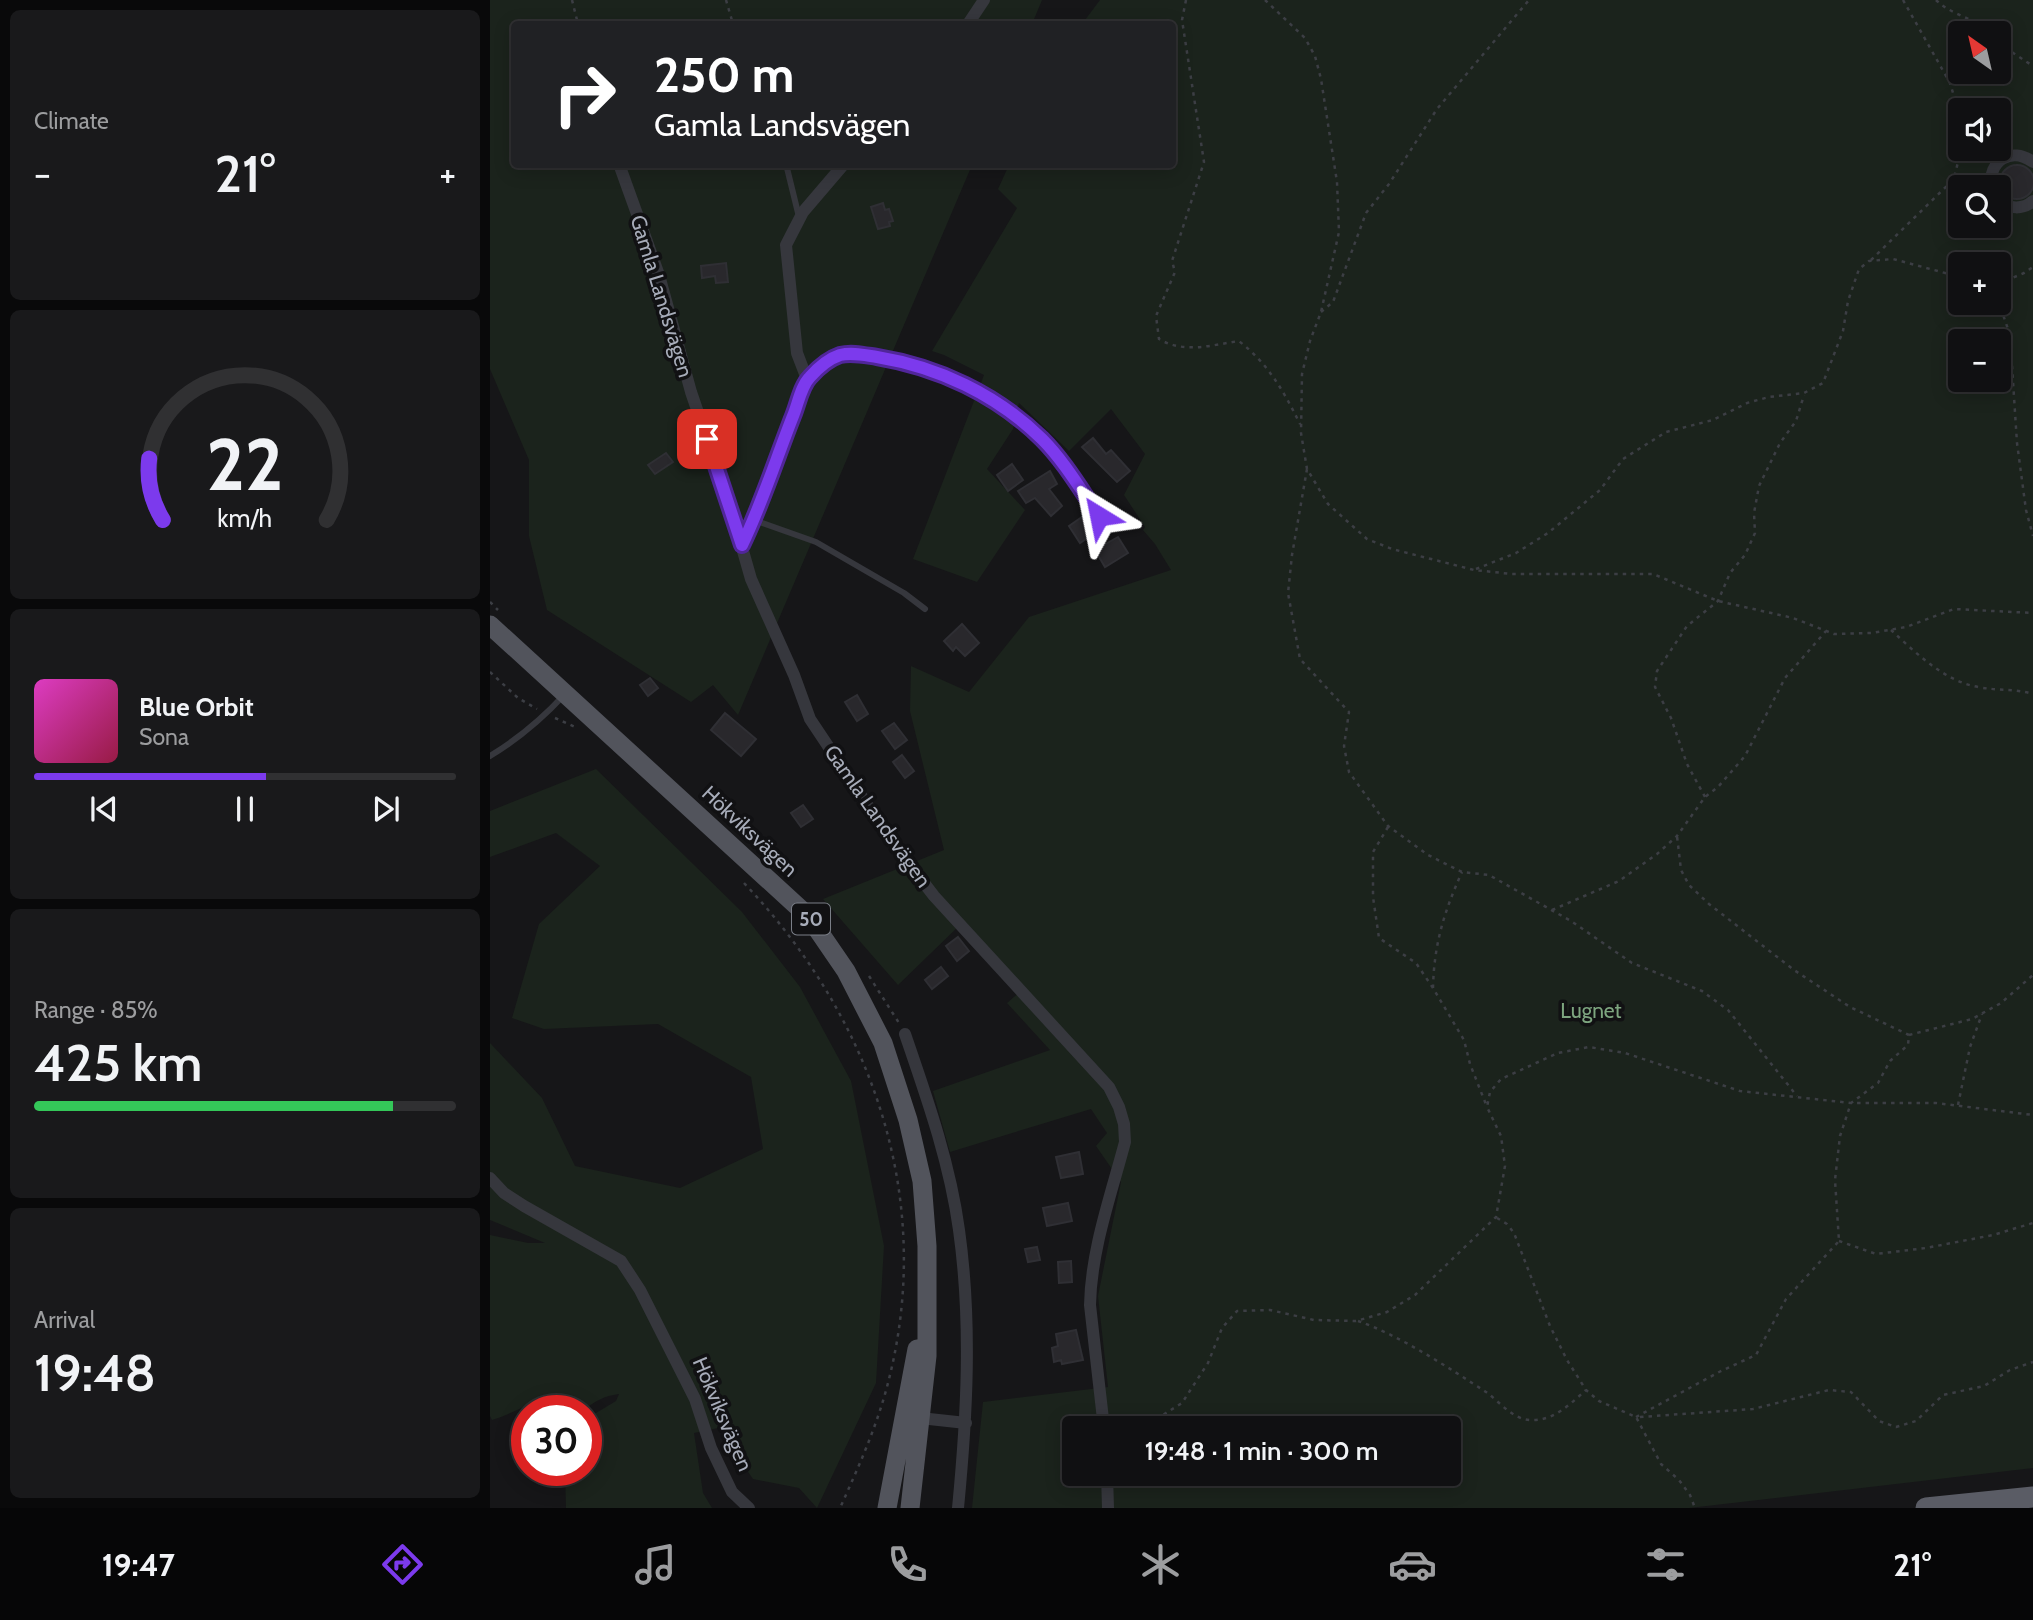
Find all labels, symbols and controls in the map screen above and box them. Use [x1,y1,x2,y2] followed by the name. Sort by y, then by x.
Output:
[1948,21,2011,84] north arrow
[1948,21,2011,392] map controls
[654,45,794,104] text: 250 m
[539,49,630,140] icon: right
[1948,98,2011,161] button: sound
[654,105,910,144] text: Gamla Landsvägen
[34,107,109,135] text: Climate
[215,142,275,205] text: 21°
[34,150,51,197] text: −
[439,150,456,197] text: +
[1948,175,2011,238] button: search
[625,212,699,380] street label: Gamla Landsvägen
[1948,252,2011,315] button: +
[1948,329,2011,392] button: −
[677,409,737,469] pin
[688,420,726,458] icon: arrive
[206,421,284,509] text: 22
[1062,479,1136,553] position arrow
[218,503,272,533] text: km/h
[139,691,254,723] text: Blue Orbit
[139,723,189,751] text: Sona
[819,740,937,892] street label: Gamla Landsvägen
[697,780,803,882] street label: Hökviksvägen
[85,790,123,828] icon: previous
[226,790,264,828] icon: pause
[367,790,405,828] icon: next
[792,903,830,934] road number: 50
[34,996,158,1024] text: Range · 85%
[1560,998,1622,1023] park label: Lugnet
[34,1031,202,1094] text: 425 km
[34,1306,95,1334] text: Arrival
[34,1341,156,1404] text: 19:48
[688,1353,758,1475] street label: Hökviksvägen
[511,1395,602,1486] speed limit sign: 30
[1145,1435,1378,1467] text: 19:48 · 1 min · 300 m
[378,1540,427,1589] icon: directions
[631,1540,680,1589] icon: music
[883,1540,932,1589] icon: phone
[1136,1540,1185,1589] icon: climate
[1388,1540,1437,1589] icon: car
[1641,1540,1690,1589] icon: filters
[102,1545,175,1584] text: 19:47
[1893,1545,1931,1584] text: 21°

